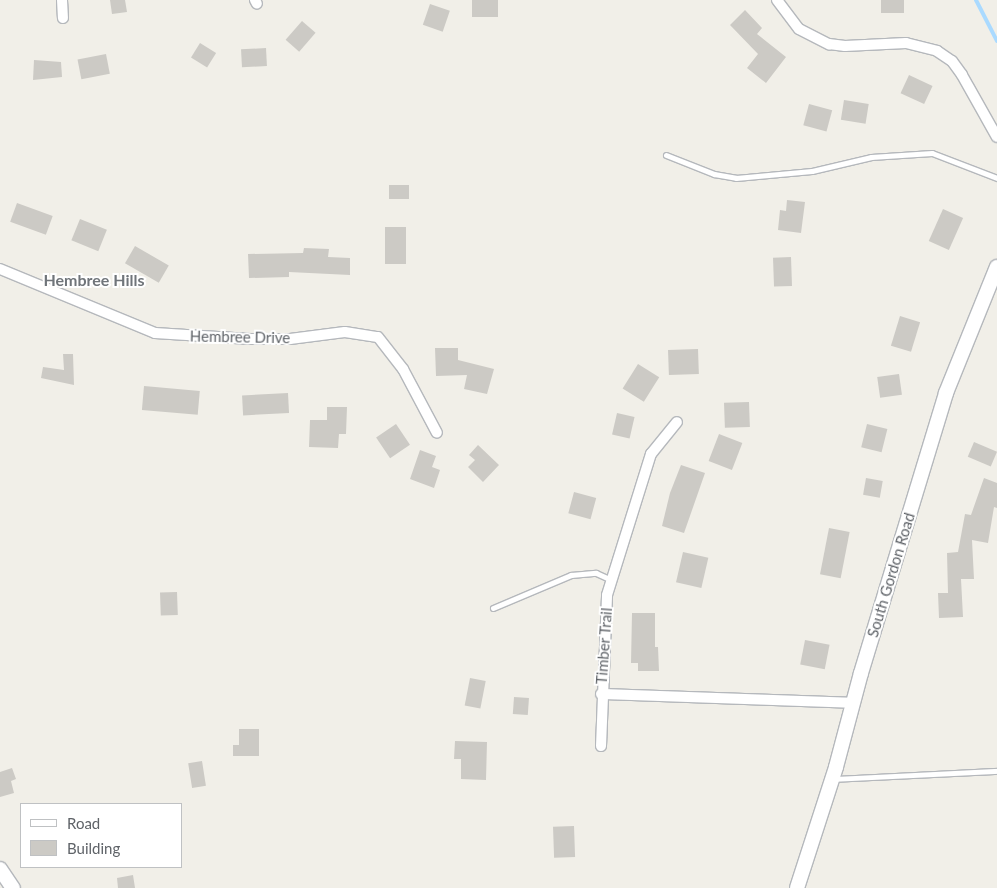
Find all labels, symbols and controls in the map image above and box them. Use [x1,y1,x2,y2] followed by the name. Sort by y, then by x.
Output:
[43,270,145,290] district label: Hembree Hills
[190,327,290,347] street label: Hembree Drive
[863,510,919,640] street label: South Gordon Road
[592,607,616,685] street label: Timber Trail
[20,803,182,868] legend
[67,814,100,832] text: Road
[67,839,120,857] text: Building

